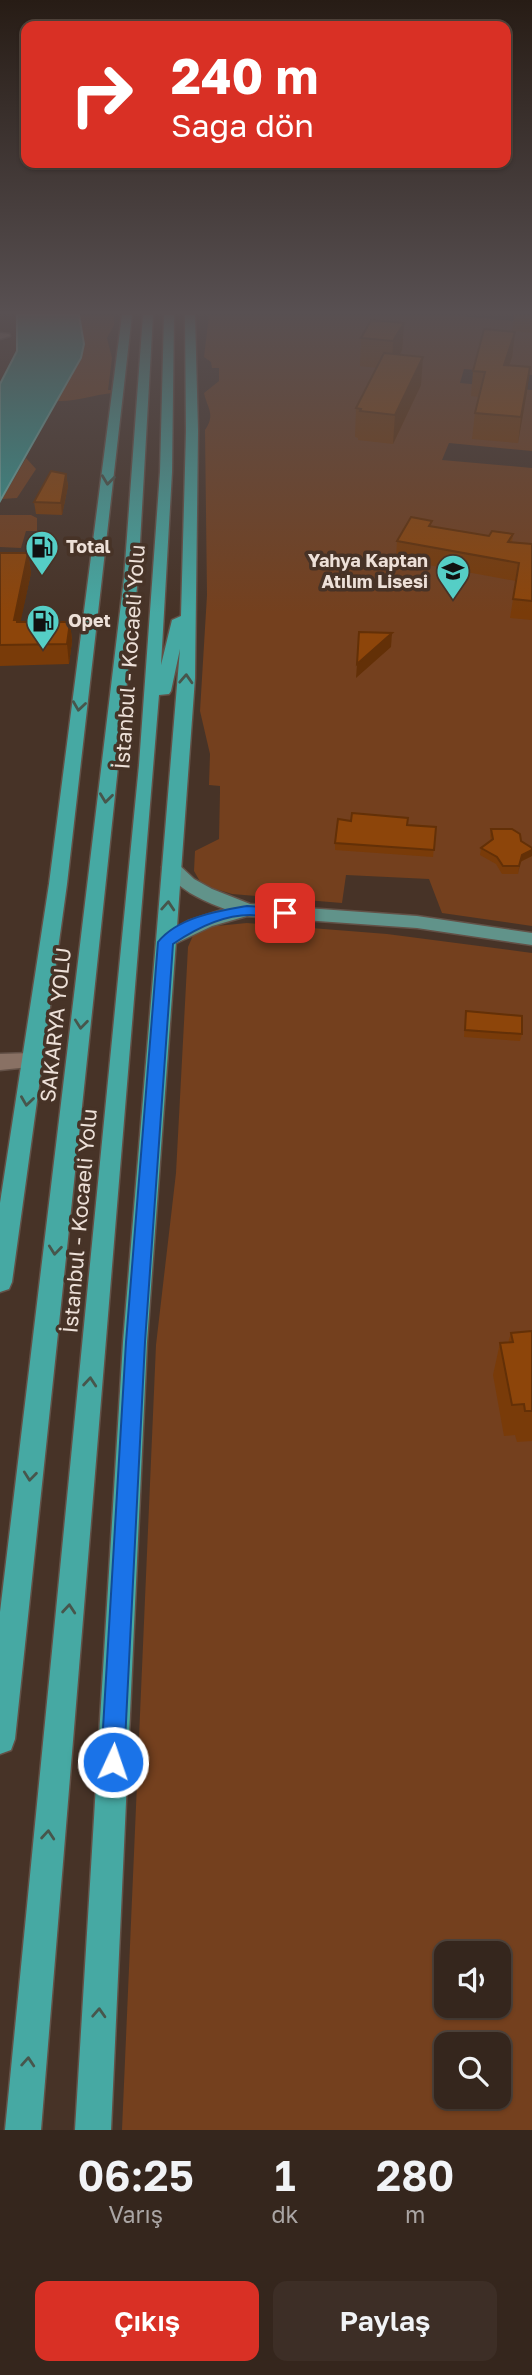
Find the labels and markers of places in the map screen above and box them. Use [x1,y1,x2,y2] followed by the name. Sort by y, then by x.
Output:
[23,528,61,577] fuel station icon: Total
[66,535,111,557] place label: Total
[308,549,428,592] place label: Yahya Kaptan Atılım Lisesi
[434,552,472,601] school or university icon: Yahya Kaptan Atılım Lisesi
[24,602,62,651] fuel station icon: Opet
[68,609,111,631] place label: Opet
[255,883,315,943] pin

